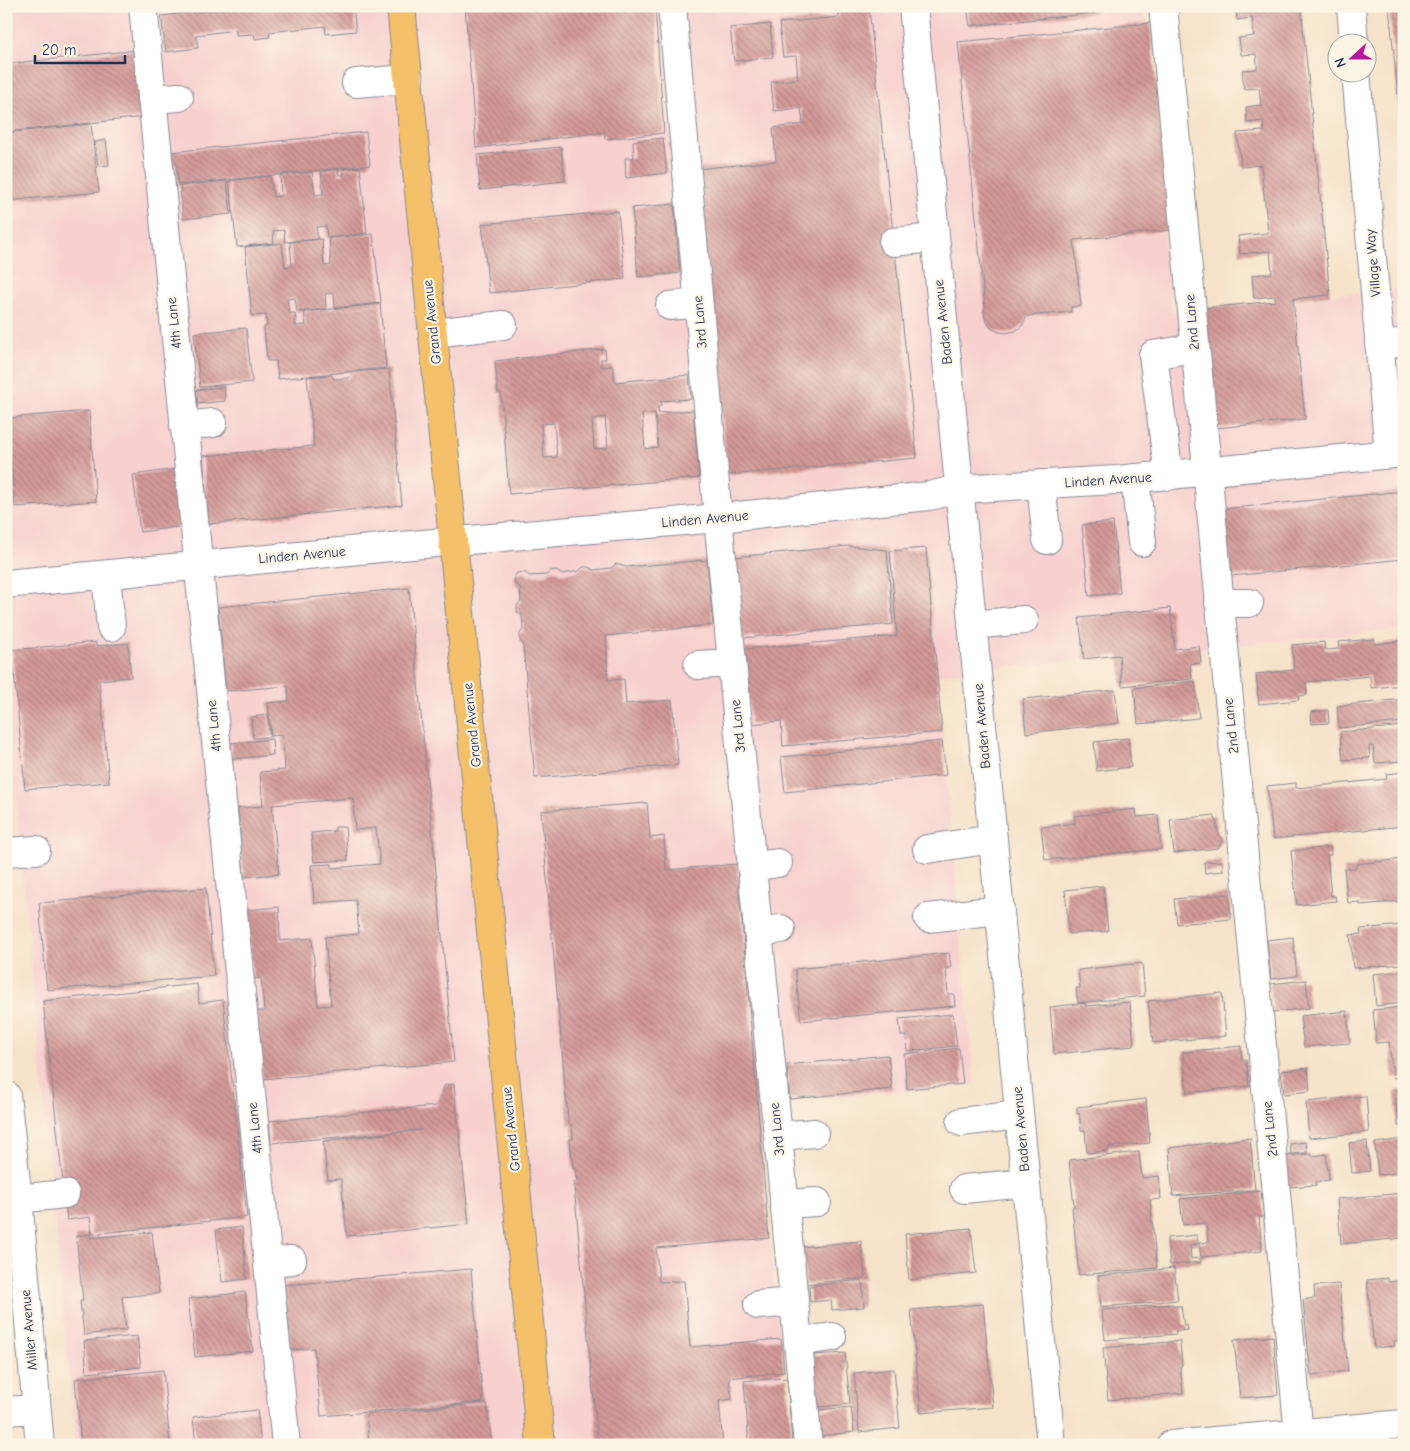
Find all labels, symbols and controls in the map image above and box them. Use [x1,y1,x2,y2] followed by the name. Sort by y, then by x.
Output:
[35,32,125,64] scale bar
[1328,32,1378,82] north arrow
[42,41,76,59] text: 20 m
[1331,55,1350,70] text: N
[1362,228,1384,298] street label: Village Way
[419,279,445,365] street label: Grand Avenue
[930,279,956,365] street label: Baden Avenue
[1181,293,1203,351] street label: 2nd Lane
[689,295,711,349] street label: 3rd Lane
[163,296,185,350] street label: 4th Lane
[1064,468,1152,492] street label: Linden Avenue
[661,507,749,531] street label: Linden Avenue
[258,543,346,567] street label: Linden Avenue
[459,682,485,768] street label: Grand Avenue
[970,683,994,769] street label: Baden Avenue
[1220,697,1242,755] street label: 2nd Lane
[203,699,225,753] street label: 4th Lane
[727,699,749,753] street label: 3rd Lane
[498,1086,524,1172] street label: Grand Avenue
[1009,1086,1033,1172] street label: Baden Avenue
[1259,1100,1281,1158] street label: 2nd Lane
[244,1101,266,1155] street label: 4th Lane
[766,1102,788,1156] street label: 3rd Lane
[17,1289,41,1371] street label: Miller Avenue

